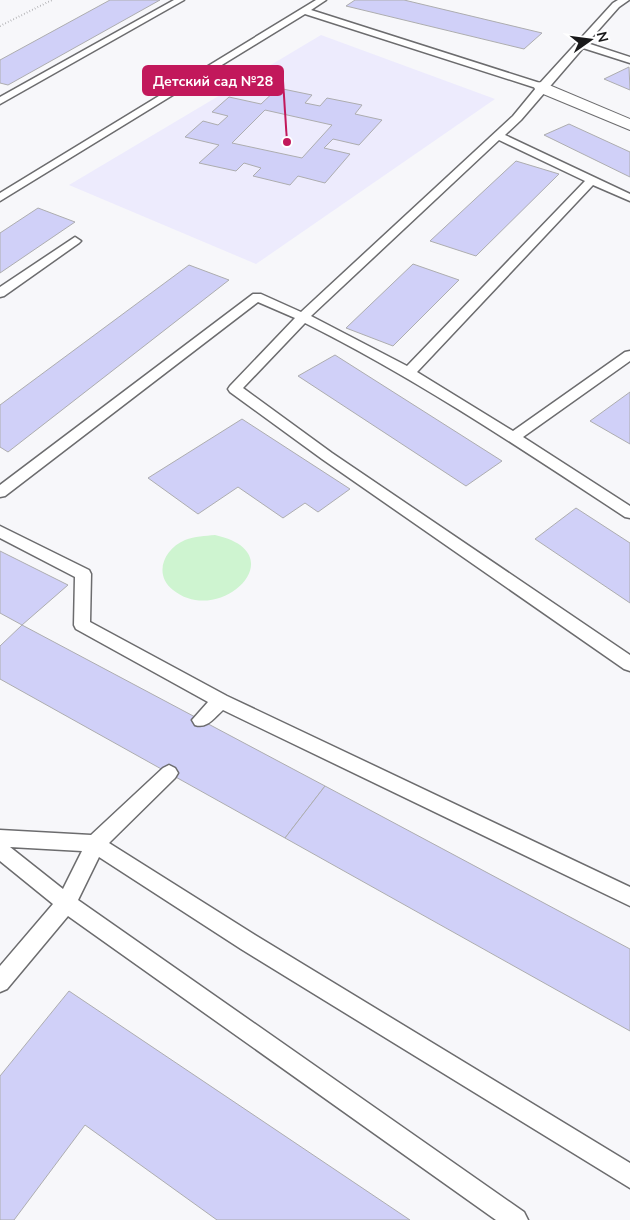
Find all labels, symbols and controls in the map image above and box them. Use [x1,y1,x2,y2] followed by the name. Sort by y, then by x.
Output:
[565,15,615,65] north arrow
[592,30,613,44] text: N
[143,66,283,95] callout: Детский сад №28
[153,72,273,91] text: Детский сад №28

